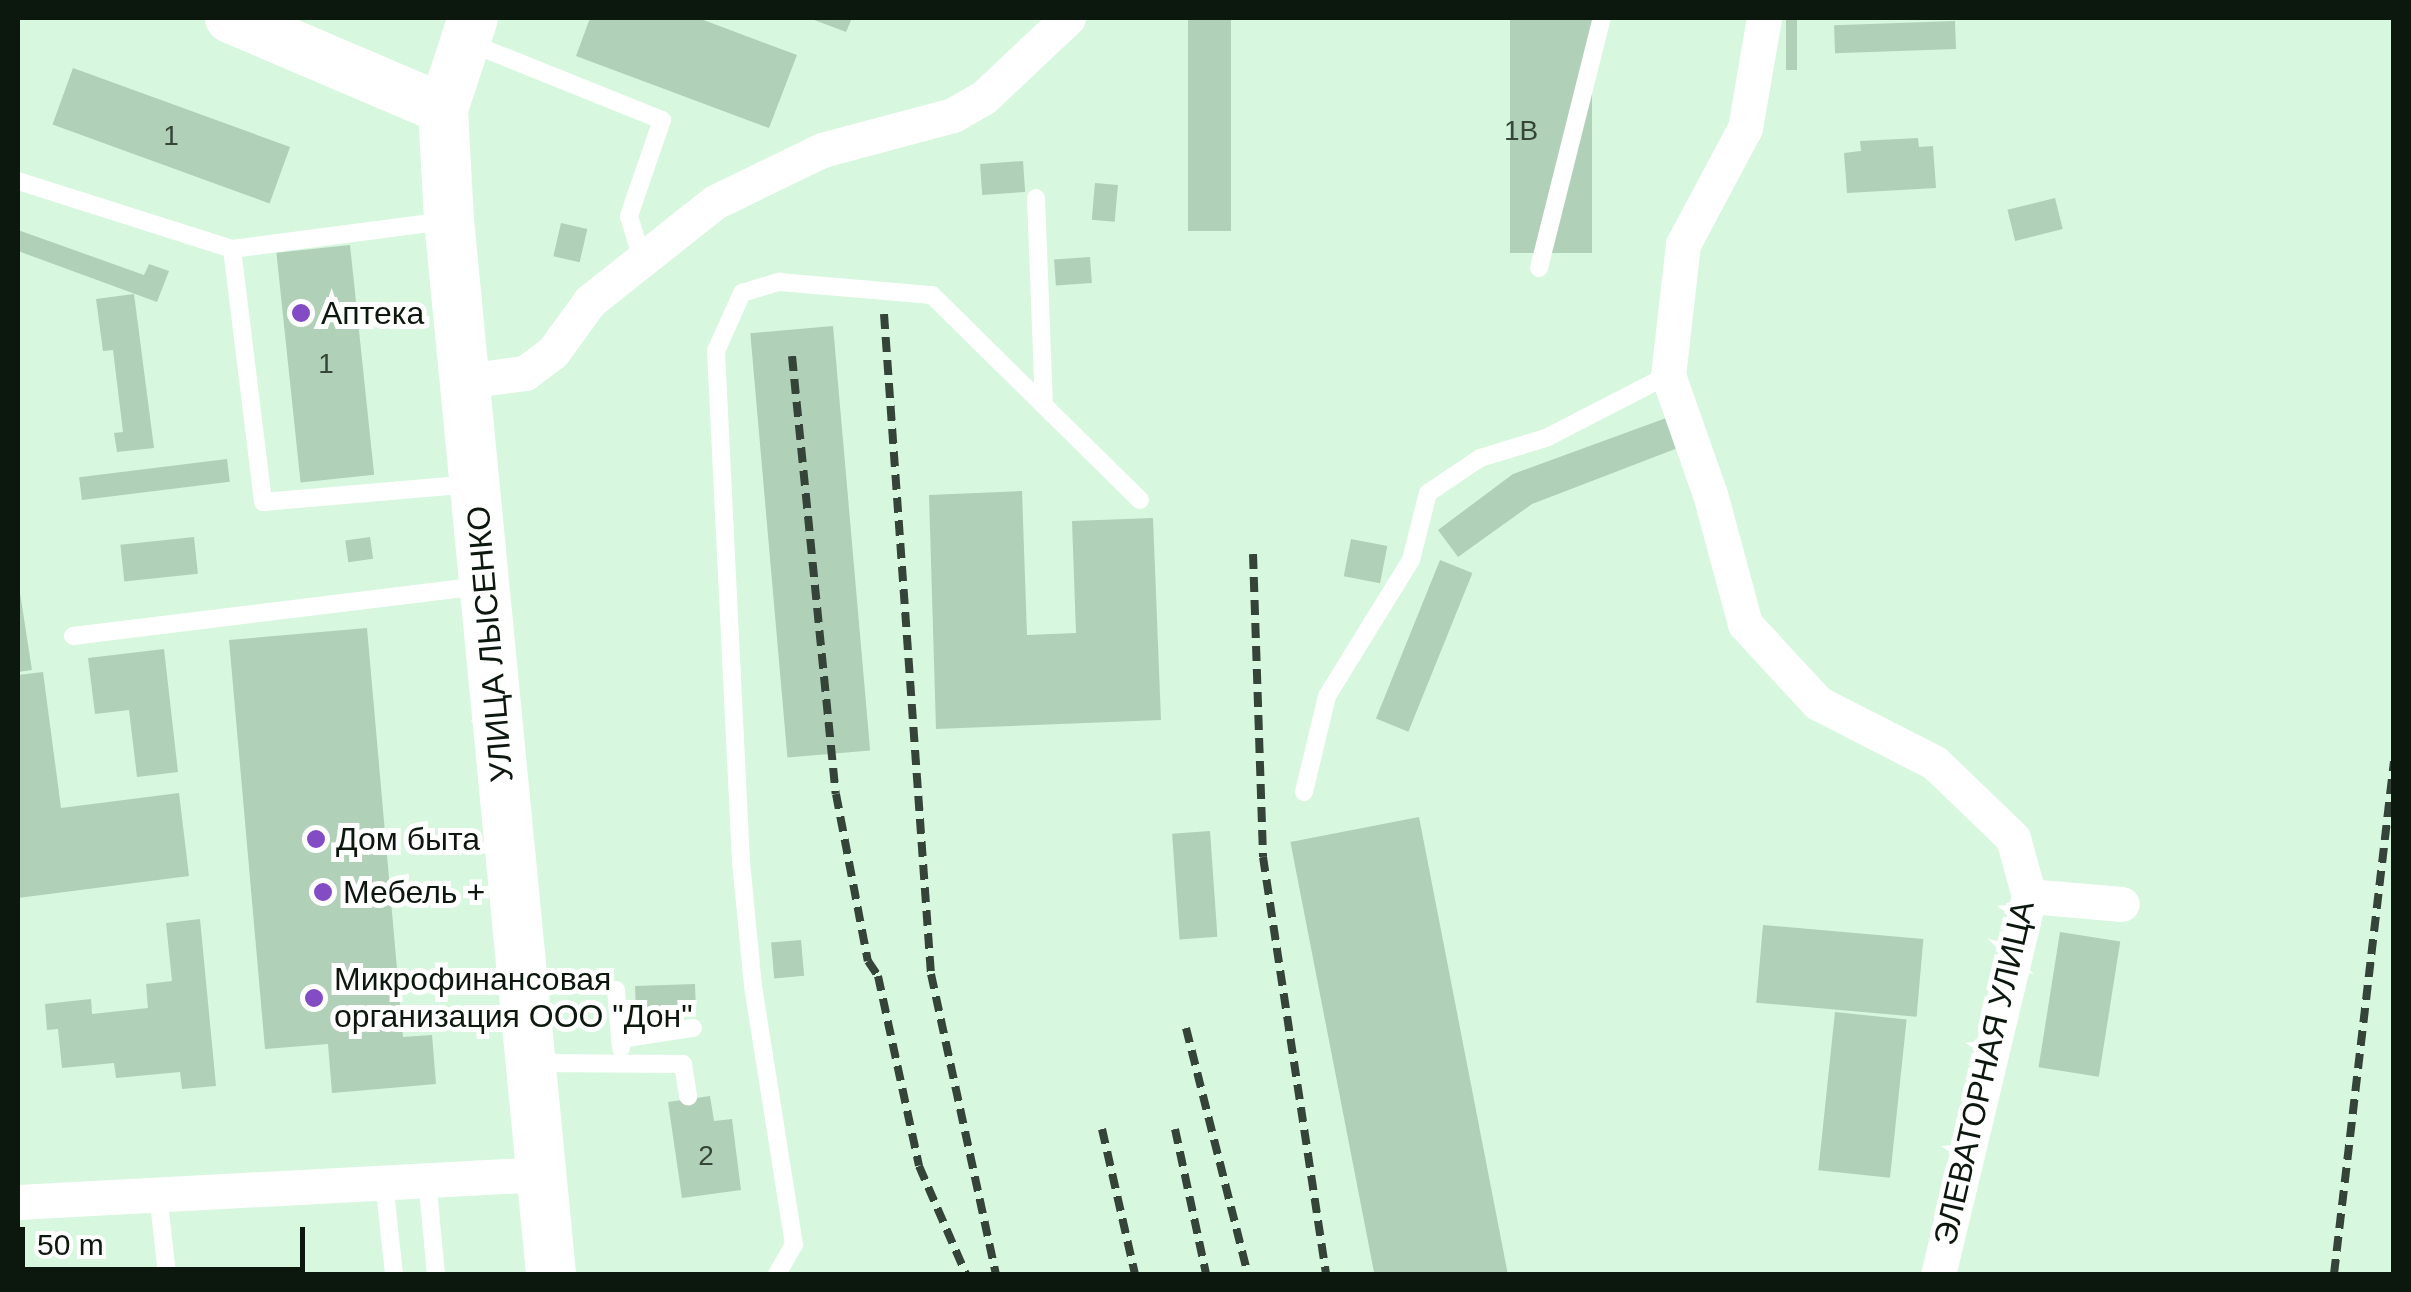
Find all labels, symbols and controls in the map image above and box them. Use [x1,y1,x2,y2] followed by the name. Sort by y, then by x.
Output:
[1504,114,1538,148] house number: 1В
[163,119,179,153] house number: 1
[321,294,424,332] place label: Аптека
[290,302,312,324] marker: Аптека
[318,347,334,381] house number: 1
[459,504,521,784] street label: УЛИЦА ЛЫСЕНКО
[336,820,480,858] place label: Дом быта
[305,828,327,850] marker: Дом быта
[343,873,485,911] place label: Мебель +
[312,881,334,903] marker: Мебель +
[1926,897,2042,1249] street label: ЭЛЕВАТОРНАЯ УЛИЦА
[334,961,693,1036] place label: Микрофинансовая организация ООО "Дон"
[303,987,325,1009] marker: Микрофинансовая организация ООО "Дон"
[698,1139,714,1173] house number: 2
[25,1207,310,1269] scale bar
[37,1228,104,1261] text: 50 m

